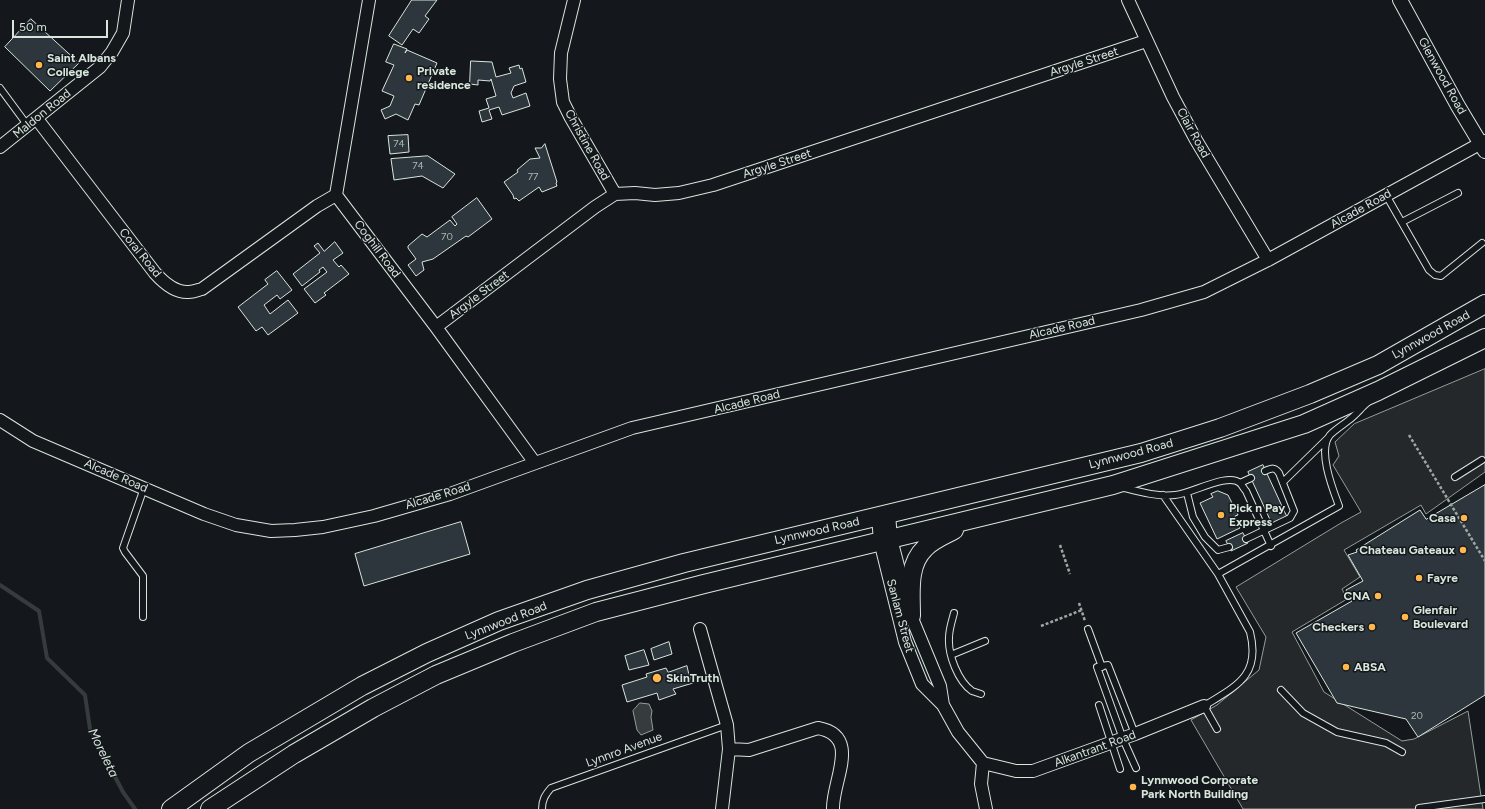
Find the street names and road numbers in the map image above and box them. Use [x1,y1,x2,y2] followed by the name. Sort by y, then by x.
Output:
[1415,35,1469,117] street label: Glenwood Road
[1048,44,1120,80] street label: Argyle Street
[10,86,74,142] street label: Maldon Road
[1173,106,1213,160] street label: Clair Road
[562,107,612,183] street label: Christine Road
[741,146,813,182] street label: Argyle Street
[1328,186,1394,232] street label: Alcade Road
[351,218,403,280] street label: Coghill Road
[116,226,164,280] street label: Coral Road
[446,268,512,322] street label: Argyle Street
[1390,308,1472,362] street label: Lynnwood Road
[1027,313,1097,343] street label: Alcade Road
[712,387,782,417] street label: Alcade Road
[1087,436,1175,472] street label: Lynnwood Road
[82,456,150,496] street label: Alcade Road
[404,479,472,513] street label: Alcade Road
[773,514,861,548] street label: Lynnwood Road
[883,578,917,654] street label: Sanlam Street
[463,599,549,643] street label: Lynnwood Road
[1052,728,1138,770] street label: Alkantrant Road
[584,729,664,771] street label: Lynnro Avenue

